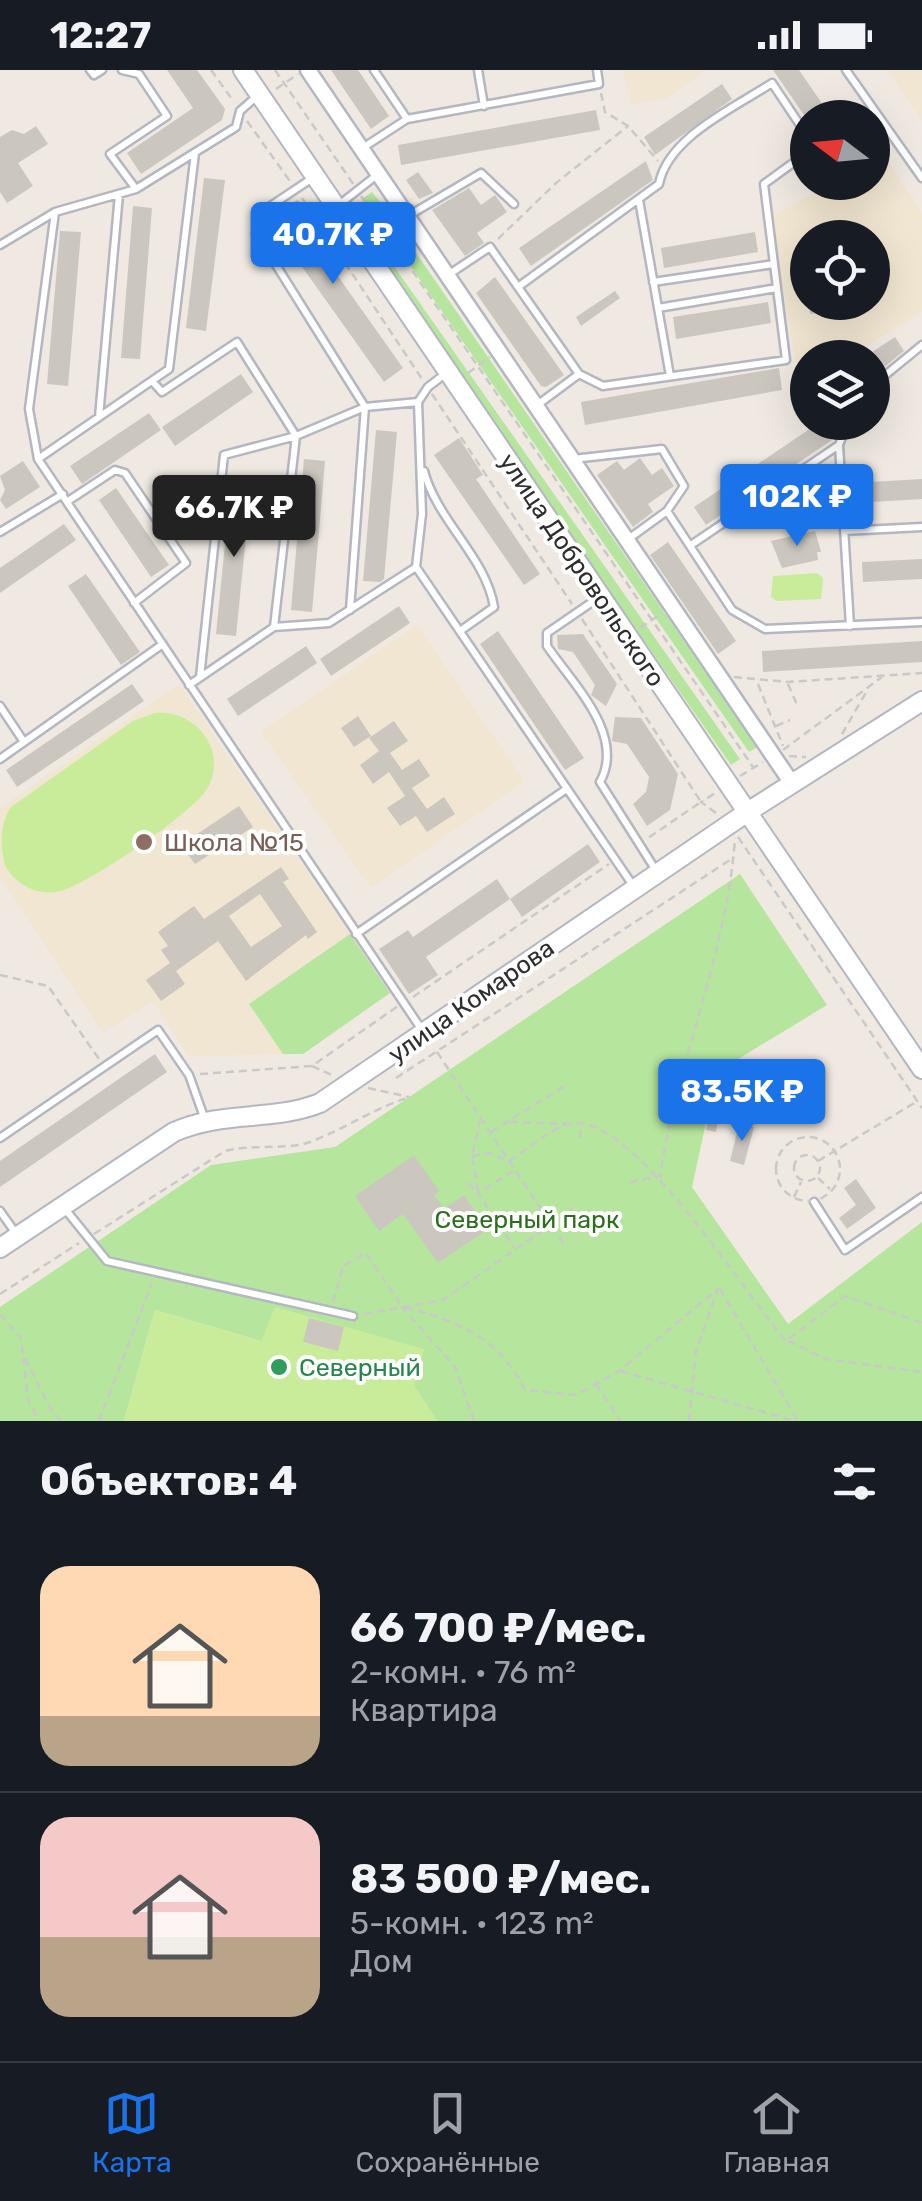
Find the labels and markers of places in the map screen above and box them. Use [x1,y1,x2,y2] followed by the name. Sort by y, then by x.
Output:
[241,202,425,287] pin: 40.7K ₽
[716,464,878,549] pin: 102K ₽
[142,475,326,560] pin: 66.7K ₽
[164,828,304,857] place label: Школа №15
[133,831,155,853] marker: Школа №15
[650,1059,834,1144] pin: 83.5K ₽
[299,1353,421,1382] place label: Северный
[268,1356,290,1378] marker: Северный

